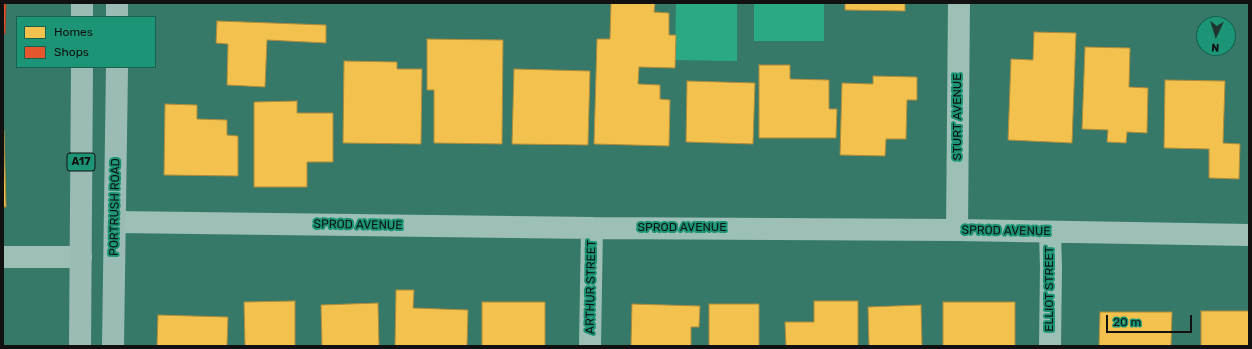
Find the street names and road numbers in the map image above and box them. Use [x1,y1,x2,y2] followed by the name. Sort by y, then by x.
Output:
[951,74,965,160] street label: STURT AVENUE
[67,153,95,171] road number: A17
[107,158,123,256] street label: PORTRUSH ROAD
[313,217,403,233] street label: SPROD AVENUE
[638,221,726,235] street label: SPROD AVENUE
[961,223,1051,239] street label: SPROD AVENUE
[583,240,599,334] street label: ARTHUR STREET
[1043,246,1057,332] street label: ELLIOT STREET

